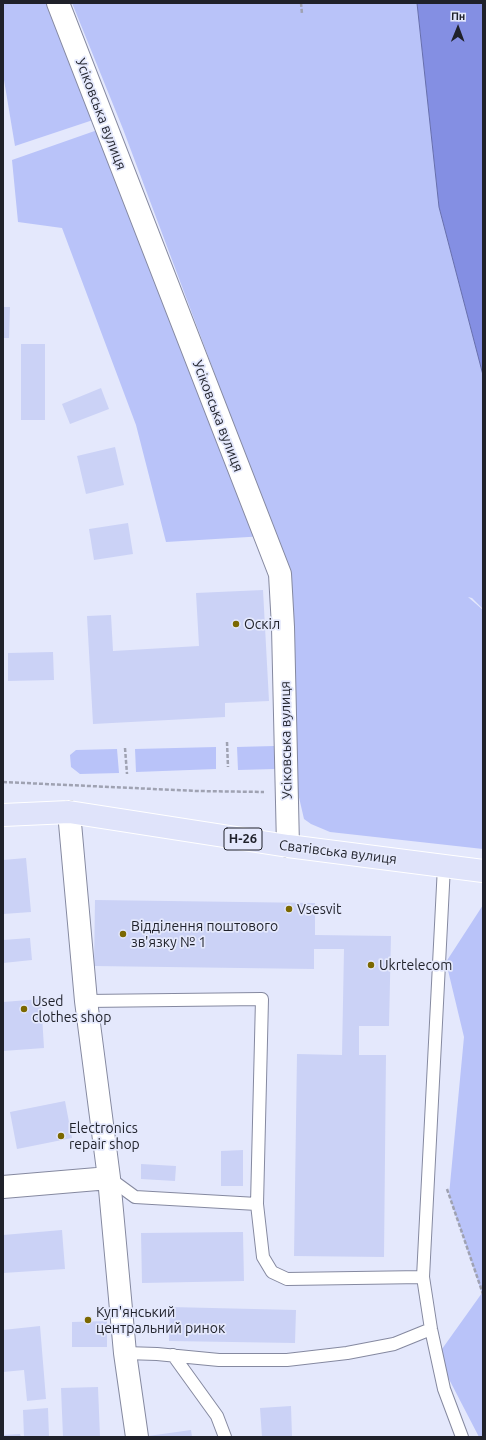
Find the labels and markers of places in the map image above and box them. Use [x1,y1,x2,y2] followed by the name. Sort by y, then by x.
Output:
[244,616,280,632] place label: Оскіл
[231,619,241,629] marker: Оскіл
[297,901,341,917] place label: Vsesvit
[284,904,294,914] marker: Vsesvit
[131,918,278,950] place label: Відділення поштового зв'язку № 1
[118,929,128,939] marker: Відділення поштового зв'язку № 1
[379,957,452,973] place label: Ukrtelecom
[366,960,376,970] marker: Ukrtelecom
[32,993,111,1026] place label: Used clothes shop
[19,1004,29,1014] marker: Used clothes shop
[69,1120,140,1152] place label: Electronics repair shop
[56,1131,66,1141] marker: Electronics repair shop
[96,1304,225,1336] place label: Куп'янський центральний ринок
[83,1315,93,1325] marker: Куп'янський центральний ринок

